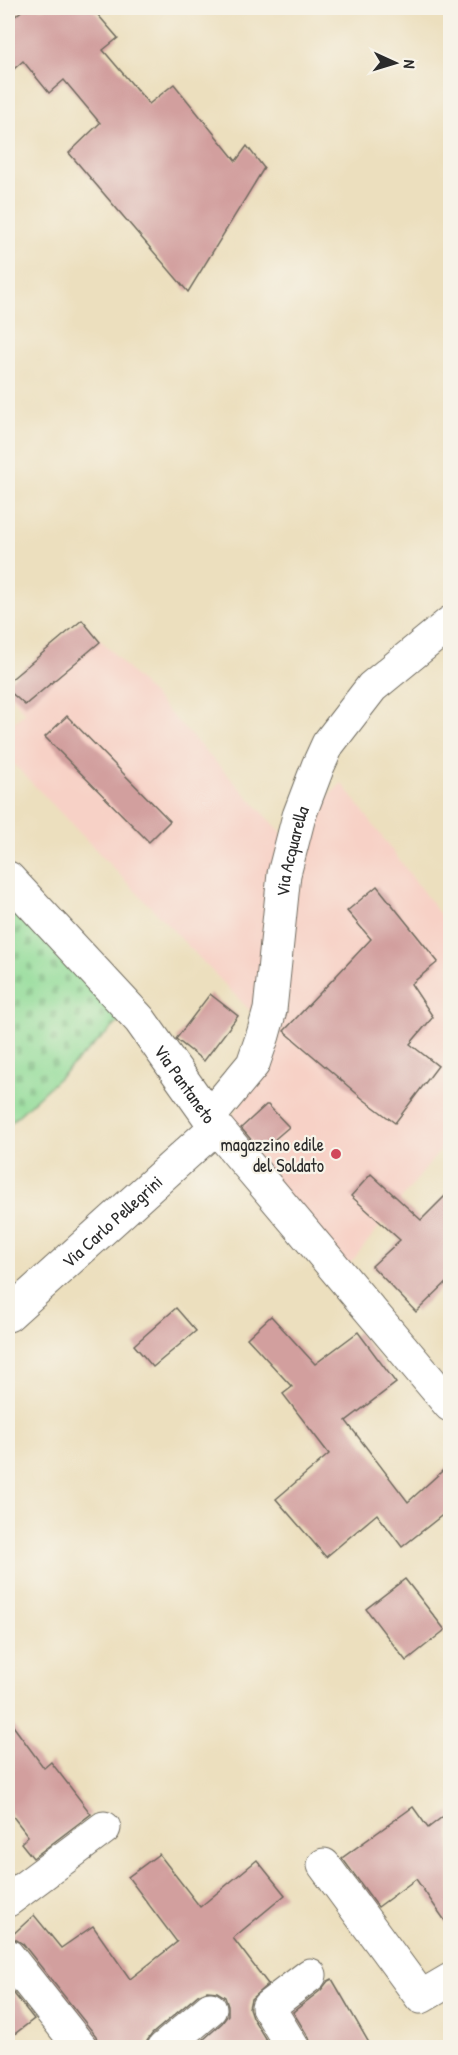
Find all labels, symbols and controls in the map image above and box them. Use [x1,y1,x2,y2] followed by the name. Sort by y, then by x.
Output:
[365,33,425,93] north arrow
[399,59,421,70] text: N
[269,802,314,898] street label: Via Acquarella
[149,1039,222,1128] street label: Via Pantaneto
[221,1132,324,1178] place label: magazzino edile del Soldato
[329,1147,343,1161] marker: magazzino edile del Soldato
[56,1169,168,1273] street label: Via Carlo Pellegrini

